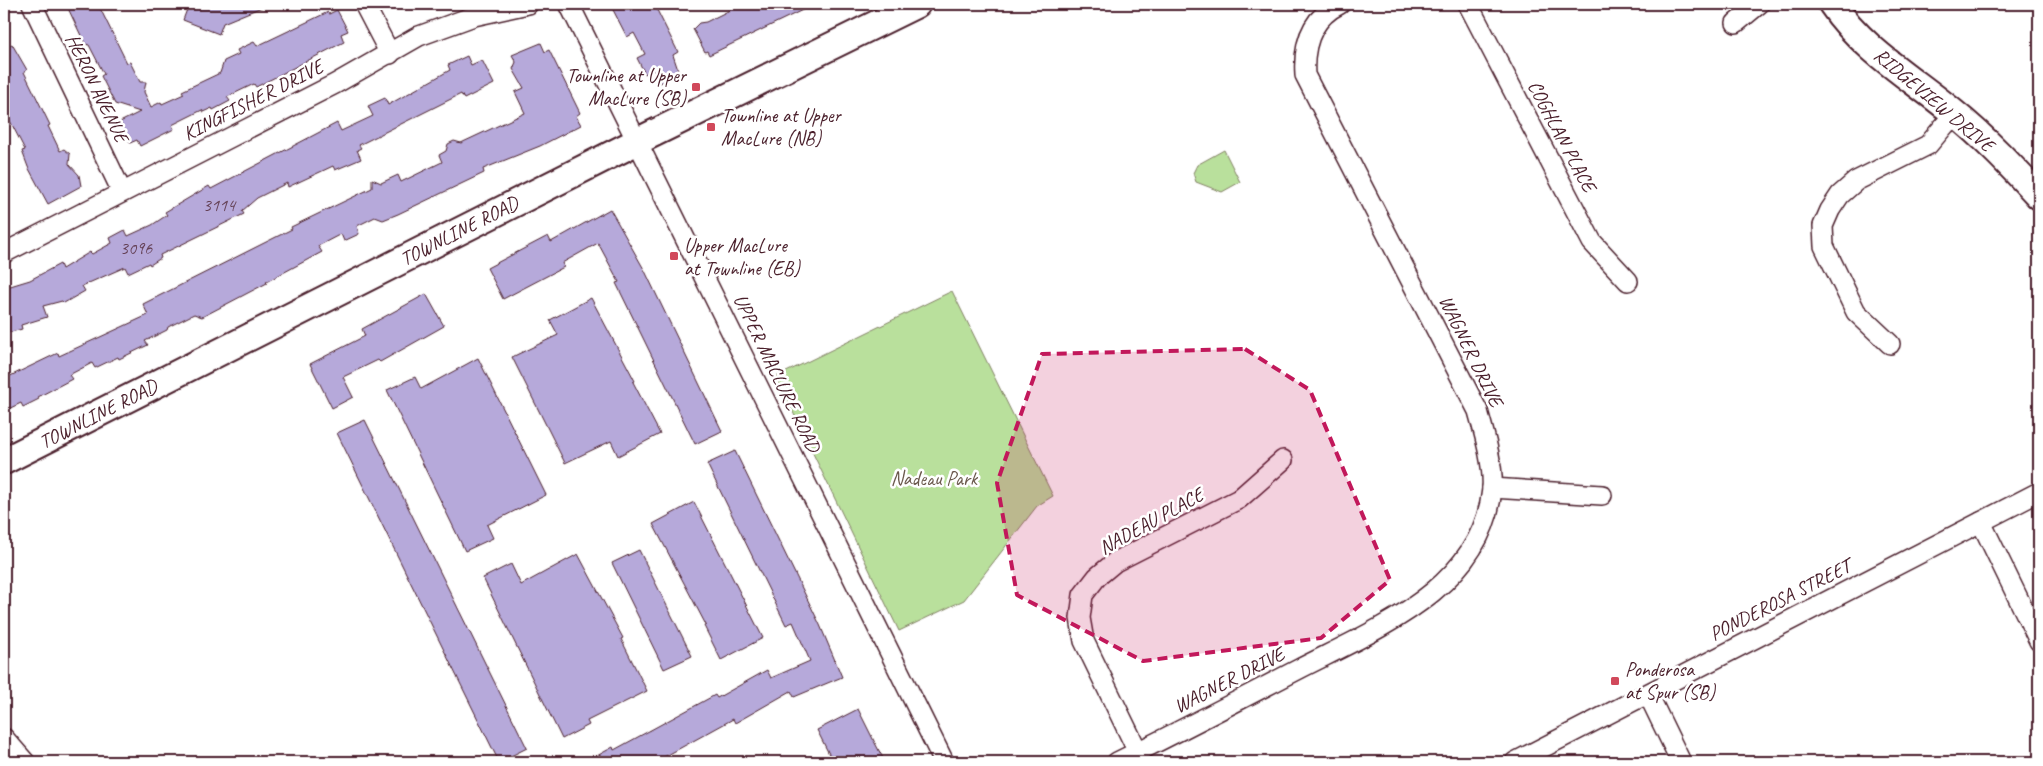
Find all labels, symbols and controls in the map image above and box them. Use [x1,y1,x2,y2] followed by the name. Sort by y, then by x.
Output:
[60,30,135,149] street label: HERON AVENUE
[1869,43,2001,159] street label: RIDGEVIEW DRIVE
[179,53,330,146] street label: KINGFISHER DRIVE
[566,63,688,111] place label: Townline at Upper MacLure (SB)
[1522,76,1603,198] street label: COGHLAN PLACE
[690,81,702,93] marker: Townline at Upper MacLure (SB)
[721,103,842,151] place label: Townline at Upper MacLure (NB)
[705,121,717,133] marker: Townline at Upper MacLure (NB)
[396,190,523,271] street label: TOWNLINE ROAD
[203,194,237,216] house number: 3114
[684,233,801,281] place label: Upper MacLure at Townline (EB)
[120,237,153,259] house number: 3096
[668,250,680,262] marker: Upper MacLure at Townline (EB)
[728,290,827,458] street label: UPPER MACLURE ROAD
[1433,291,1510,413] street label: WAGNER DRIVE
[35,373,162,454] street label: TOWNLINE ROAD
[891,466,979,491] park label: Nadeau Park
[1094,481,1210,560] street label: NADEAU PLACE
[1705,551,1859,646] street label: PONDEROSA STREET
[1170,640,1291,719] street label: WAGNER DRIVE
[1625,657,1716,705] place label: Ponderosa at Spur (SB)
[1609,675,1621,687] marker: Ponderosa at Spur (SB)

